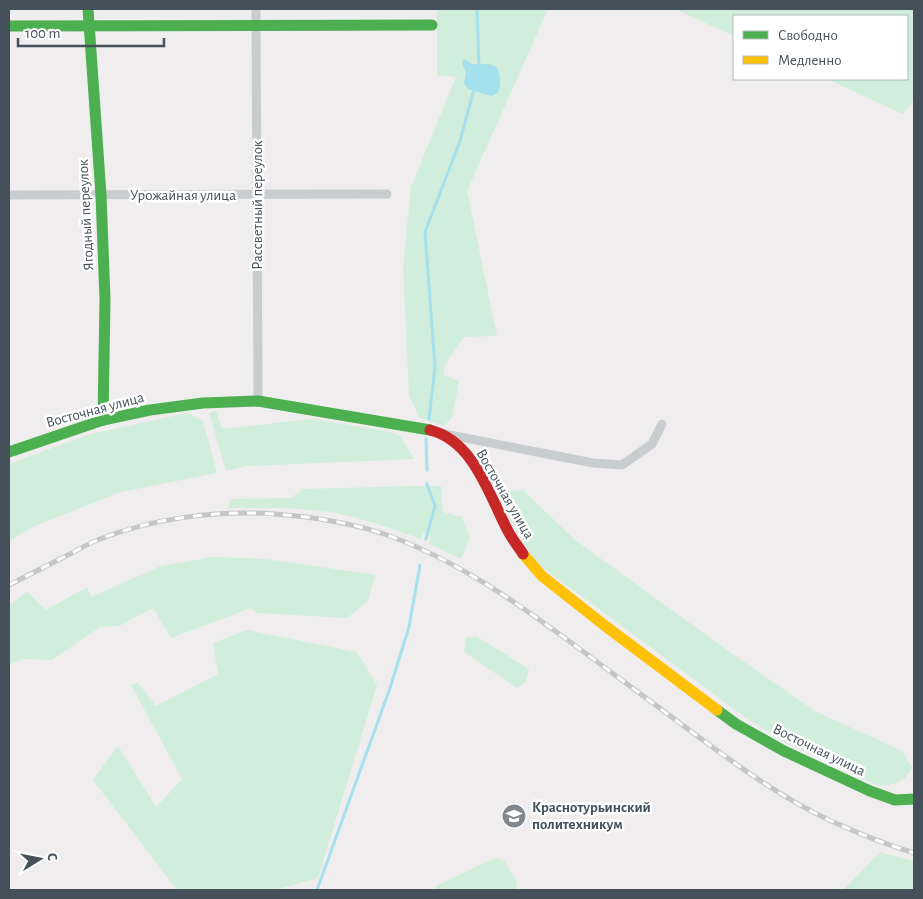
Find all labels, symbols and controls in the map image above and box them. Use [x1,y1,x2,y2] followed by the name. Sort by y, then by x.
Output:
[18,15,164,47] scale bar
[733,15,908,80] legend
[25,26,60,41] text: 100 m
[778,28,838,43] text: Свободно
[778,53,842,68] text: Медленно
[250,140,265,270] street label: Рассветный переулок
[76,159,96,271] street label: Ягодный переулок
[130,188,236,203] street label: Урожайная улица
[44,390,146,430] street label: Восточная улица
[473,447,537,542] street label: Восточная улица
[770,721,868,779] street label: Восточная улица
[532,800,651,832] place label: Краснотурьинский политехникум
[501,803,527,829] school or university icon: Краснотурьинский политехникум
[15,834,65,884] north arrow
[44,852,59,862] text: С

